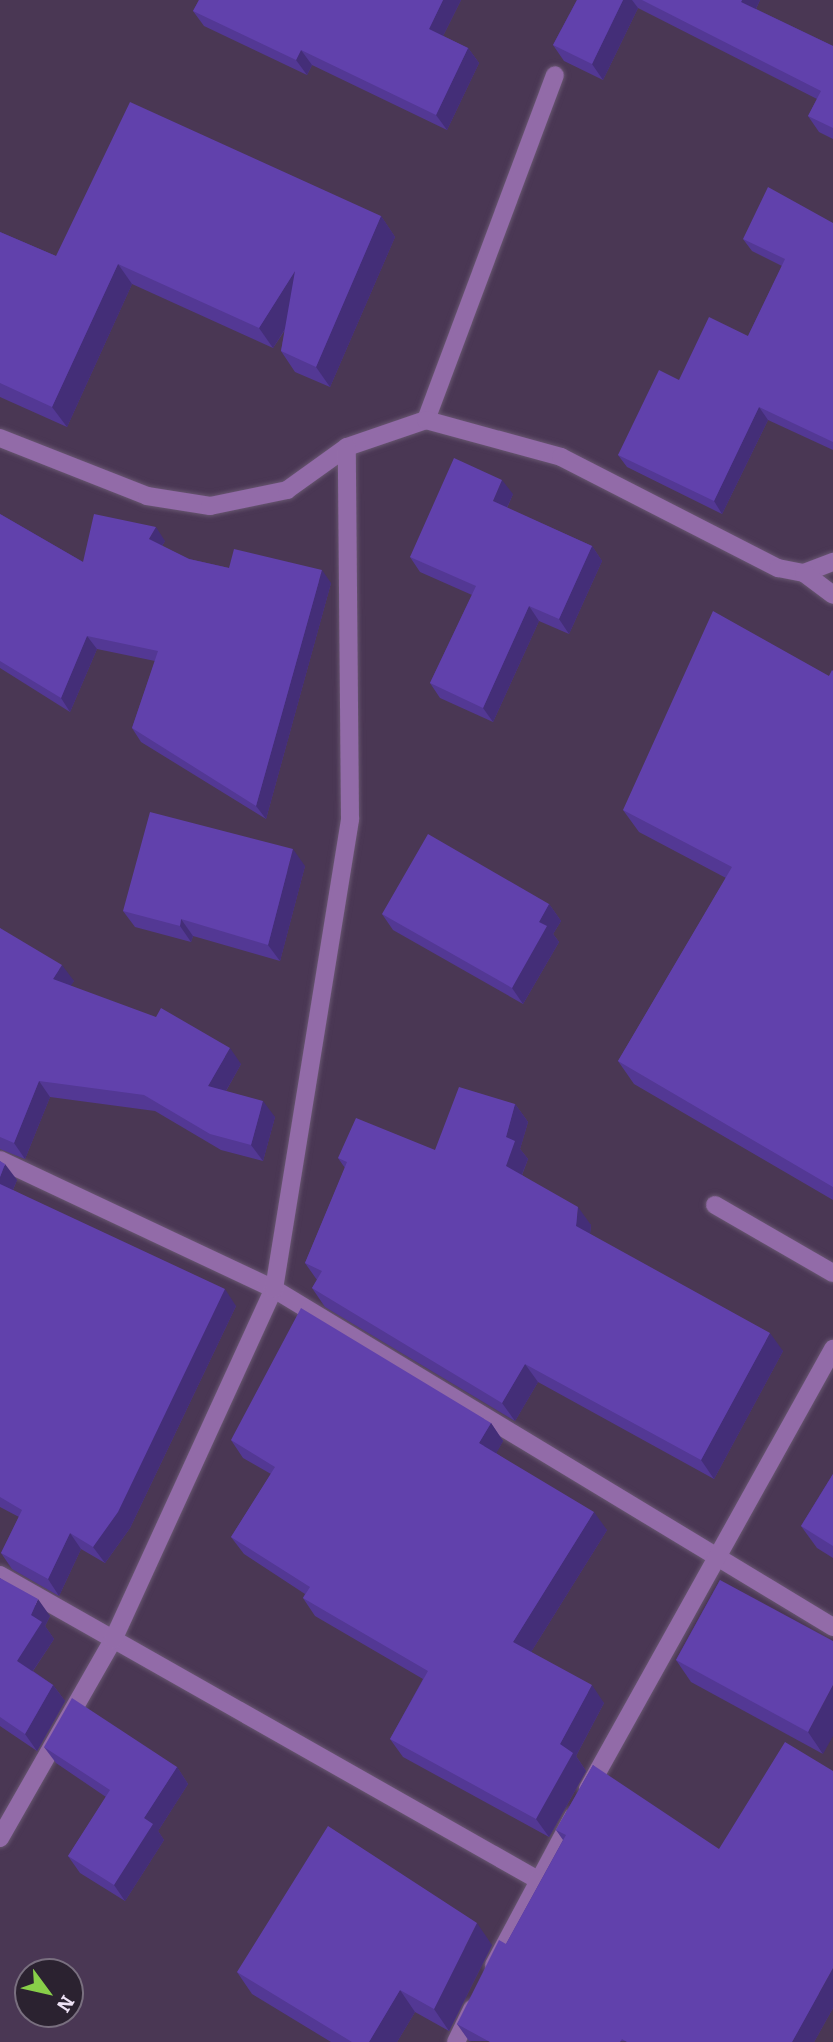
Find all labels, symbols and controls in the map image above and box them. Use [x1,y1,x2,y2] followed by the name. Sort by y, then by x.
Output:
[14,1958,84,2028] north arrow
[52,1991,79,2016] text: N

